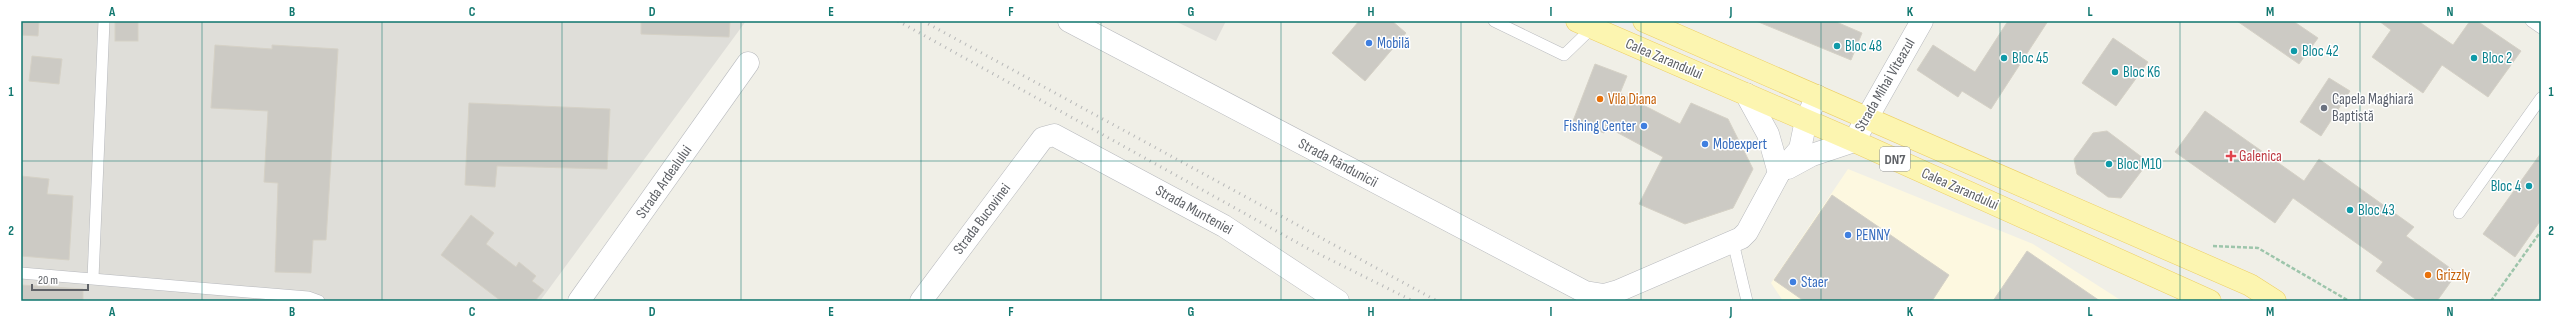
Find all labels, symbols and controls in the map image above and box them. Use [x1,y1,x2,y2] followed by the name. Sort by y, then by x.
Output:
[108,4,116,20] text: A
[289,4,295,20] text: B
[469,4,476,20] text: C
[649,4,656,20] text: D
[828,4,834,20] text: E
[1008,4,1014,20] text: F
[1188,4,1195,20] text: G
[1368,4,1375,20] text: H
[1550,4,1553,20] text: I
[1729,4,1733,20] text: J
[1907,4,1914,20] text: K
[2087,4,2093,20] text: L
[2266,4,2274,20] text: M
[2447,4,2454,20] text: N
[1377,34,1410,53] place label: Mobilă
[1622,34,1706,84] street label: Calea Zarandului
[1851,35,1919,135] street label: Strada Mihai Viteazul
[1845,37,1882,56] place label: Bloc 48
[1364,38,1374,48] marker: Mobilă
[1832,41,1842,51] marker: Bloc 48
[2302,42,2339,61] place label: Bloc 42
[2289,46,2299,56] marker: Bloc 42
[2012,49,2048,68] place label: Bloc 45
[2482,49,2512,68] place label: Bloc 2
[1999,53,2009,63] marker: Bloc 45
[2469,53,2479,63] marker: Bloc 2
[2123,63,2160,82] place label: Bloc K6
[2110,67,2120,77] marker: Bloc K6
[8,84,14,100] text: 1
[2548,84,2554,100] text: 1
[1608,90,1657,109] place label: Vila Diana
[2332,90,2414,126] place label: Capela Maghiară Baptistă
[1595,94,1605,104] marker: Vila Diana
[2319,103,2329,113] marker: Capela Maghiară Baptistă
[1563,117,1637,136] place label: Fishing Center
[1639,121,1649,131] marker: Fishing Center
[1295,134,1381,192] street label: Strada Rândunicii
[1713,135,1768,154] place label: Mobexpert
[1700,139,1710,149] marker: Mobexpert
[632,142,696,222] street label: Strada Ardealului
[1880,147,1910,171] road number: DN7
[2239,147,2282,166] place label: Galenica
[2226,151,2236,161] marker: Galenica
[2117,155,2162,174] place label: Bloc M10
[2104,159,2114,169] marker: Bloc M10
[1919,164,2002,214] street label: Calea Zarandului
[2491,177,2521,196] place label: Bloc 4
[949,180,1015,258] street label: Strada Bucovinei
[1152,181,1236,239] street label: Strada Munteniei
[2524,181,2534,191] marker: Bloc 4
[2358,201,2395,220] place label: Bloc 43
[2345,205,2355,215] marker: Bloc 43
[8,223,14,239] text: 2
[2548,223,2554,239] text: 2
[1856,226,1891,245] place label: PENNY
[1843,230,1853,240] marker: PENNY
[32,266,88,292] scale bar
[2436,266,2470,285] place label: Grizzly
[2423,270,2433,280] marker: Grizzly
[38,273,58,288] text: 20 m
[1801,273,1829,292] place label: Staer
[1788,277,1798,287] marker: Staer
[108,304,116,320] text: A
[289,304,295,320] text: B
[469,304,476,320] text: C
[649,304,656,320] text: D
[828,304,834,320] text: E
[1008,304,1014,320] text: F
[1188,304,1195,320] text: G
[1368,304,1375,320] text: H
[1550,304,1553,320] text: I
[1729,304,1733,320] text: J
[1907,304,1914,320] text: K
[2087,304,2093,320] text: L
[2266,304,2274,320] text: M
[2447,304,2454,320] text: N

